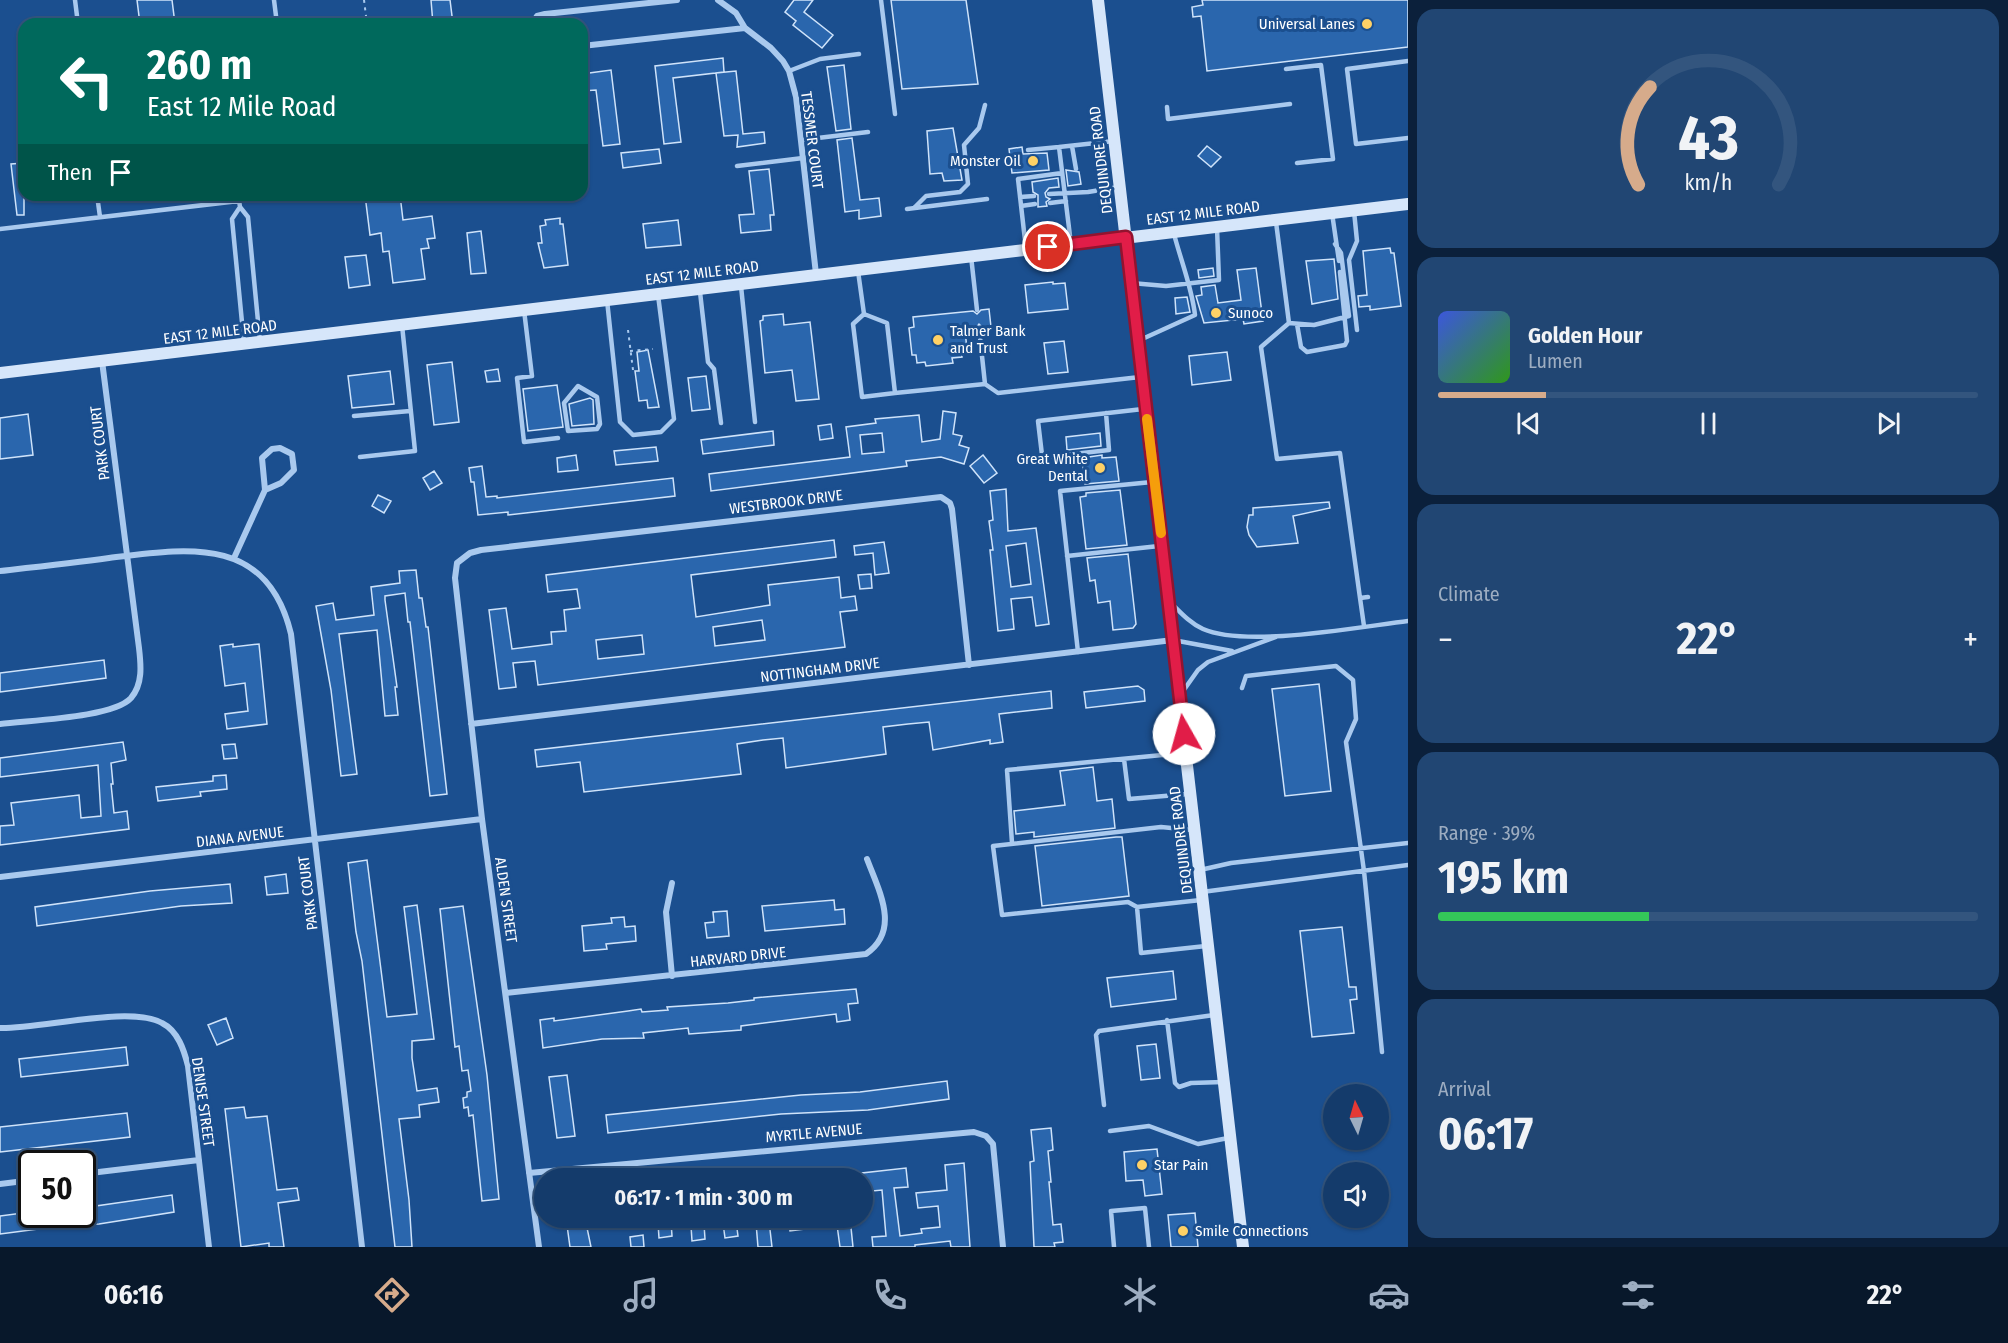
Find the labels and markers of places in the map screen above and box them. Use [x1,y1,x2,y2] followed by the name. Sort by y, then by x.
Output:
[1259,15,1355,33] place label: Universal Lanes
[1360,17,1374,31] marker: Universal Lanes
[950,152,1021,170] place label: Monster Oil
[1026,154,1040,168] marker: Monster Oil
[1022,221,1073,272] pin
[1228,304,1273,322] place label: Sunoco
[1209,306,1223,320] marker: Sunoco
[950,322,1026,357] place label: Talmer Bank and Trust
[931,333,945,347] marker: Talmer Bank and Trust
[1017,450,1088,485] place label: Great White Dental
[1093,461,1107,475] marker: Great White Dental
[1154,1156,1208,1174] place label: Star Pain
[1135,1158,1149,1172] marker: Star Pain
[1195,1222,1308,1240] place label: Smile Connections
[1176,1224,1190,1238] marker: Smile Connections

